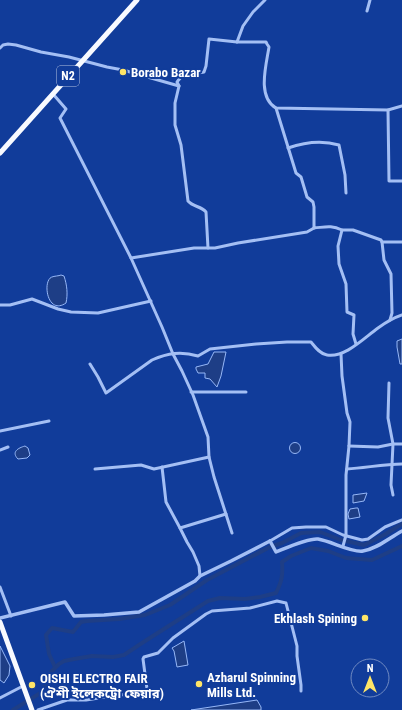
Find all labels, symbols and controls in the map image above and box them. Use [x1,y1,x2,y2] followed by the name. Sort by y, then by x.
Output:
[131,65,201,80] place label: Borabo Bazar
[57,66,79,86] road number: N2
[118,67,128,77] marker: Borabo Bazar
[274,611,357,626] place label: Ekhlash Spining
[360,613,370,623] marker: Ekhlash Spining
[350,658,390,698] north arrow
[367,662,374,675] text: N
[207,670,296,700] place label: Azharul Spinning Mills Ltd.
[40,671,164,701] place label: OISHI ELECTRO FAIR (ঐশী ইলেকট্রো ফেয়ার)
[194,679,204,689] marker: Azharul Spinning Mills Ltd.
[27,680,37,690] marker: OISHI ELECTRO FAIR (ঐশী ইলেকট্রো ফেয়ার)

